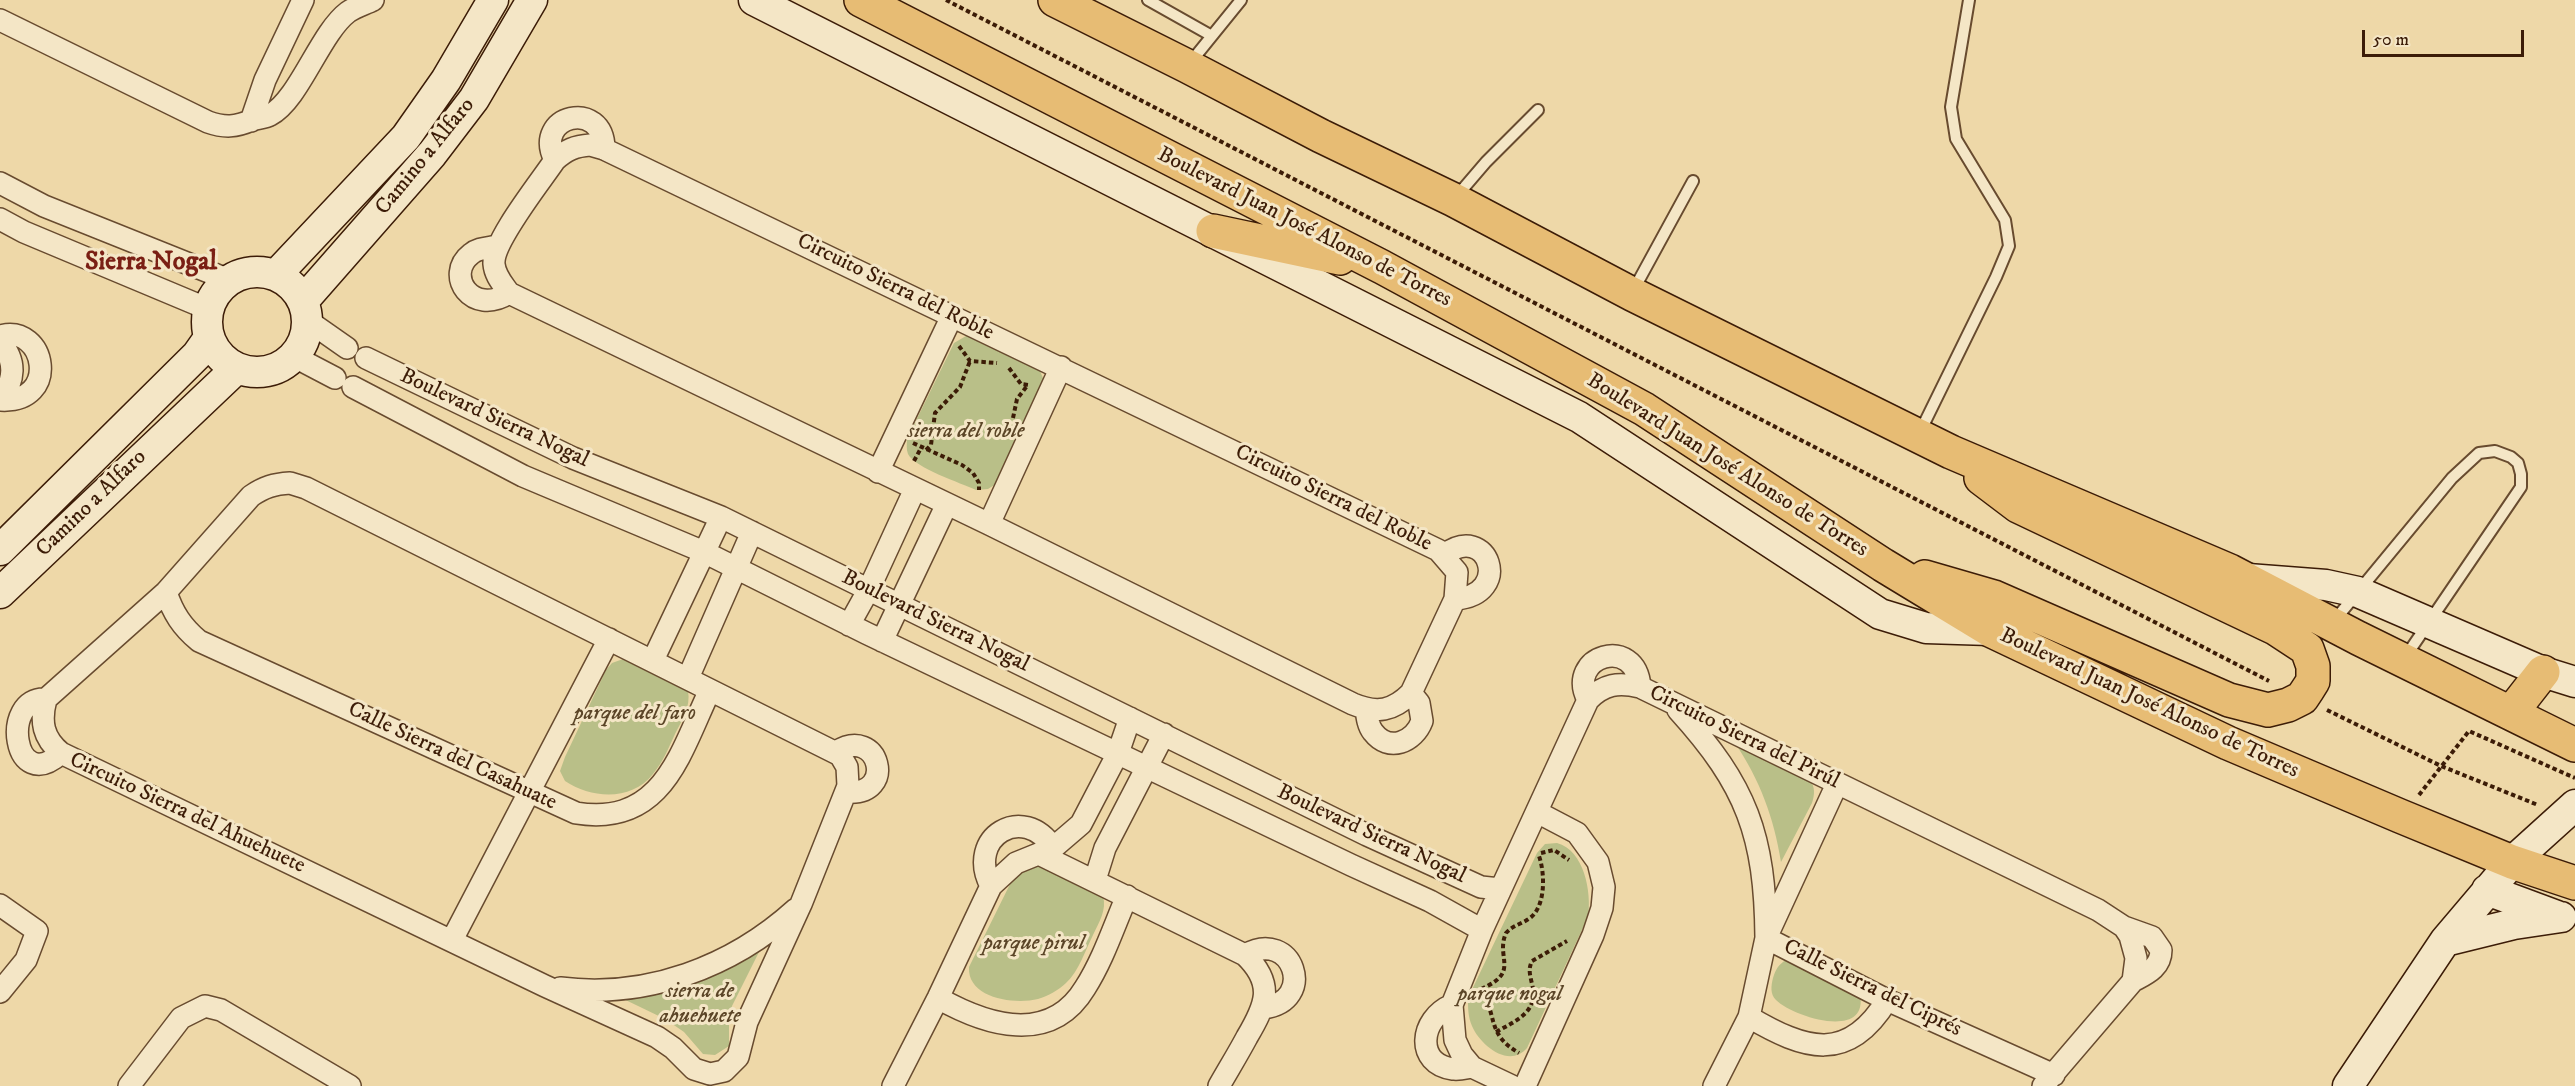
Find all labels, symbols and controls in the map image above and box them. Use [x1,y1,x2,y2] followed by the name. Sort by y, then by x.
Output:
[2365,18,2527,56] scale bar
[2373,29,2409,51] text: 50 m
[371,93,481,221] street label: Camino a Alfaro
[1153,142,1455,314] street label: Boulevard Juan José Alonso de Torres
[792,229,998,347] street label: Circuito Sierra del Roble
[85,248,217,280] district label: Sierra Nogal
[395,364,593,474] street label: Boulevard Sierra Nogal
[1582,368,1872,564] street label: Boulevard Juan José Alonso de Torres
[908,419,1024,445] park label: sierra del roble
[1230,440,1436,558] street label: Circuito Sierra del Roble
[31,445,153,563] street label: Camino a Alfaro
[837,565,1033,679] street label: Boulevard Sierra Nogal
[1995,623,2303,785] street label: Boulevard Juan José Alonso de Torres
[1645,680,1843,796] street label: Circuito Sierra del Pirúl
[343,697,561,817] street label: Calle Sierra del Casahuate
[574,701,696,727] park label: parque del faro
[65,748,309,880] street label: Circuito Sierra del Ahuehuete
[1272,780,1470,890] street label: Boulevard Sierra Nogal
[983,931,1085,957] park label: parque pirul
[1779,934,1965,1044] street label: Calle Sierra del Ciprés
[659,979,741,1030] park label: sierra de ahuehuete
[1458,982,1562,1008] park label: parque nogal

